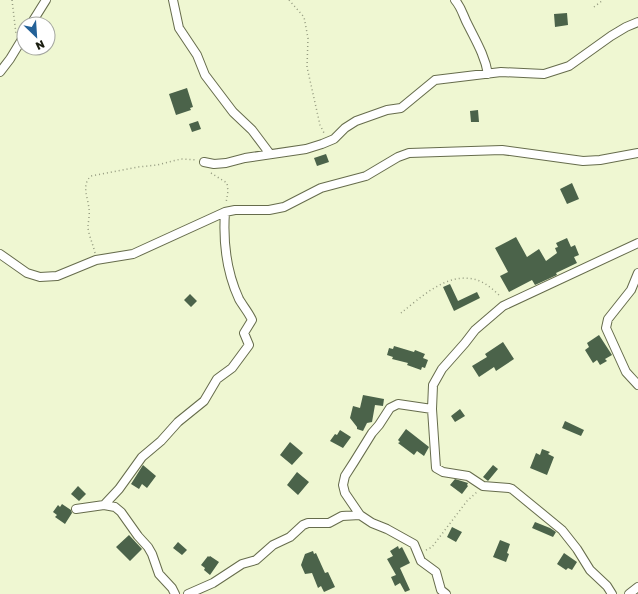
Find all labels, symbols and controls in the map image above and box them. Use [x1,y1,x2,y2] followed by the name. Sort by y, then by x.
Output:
[16,16,56,56] north arrow
[34,38,47,53] text: N

